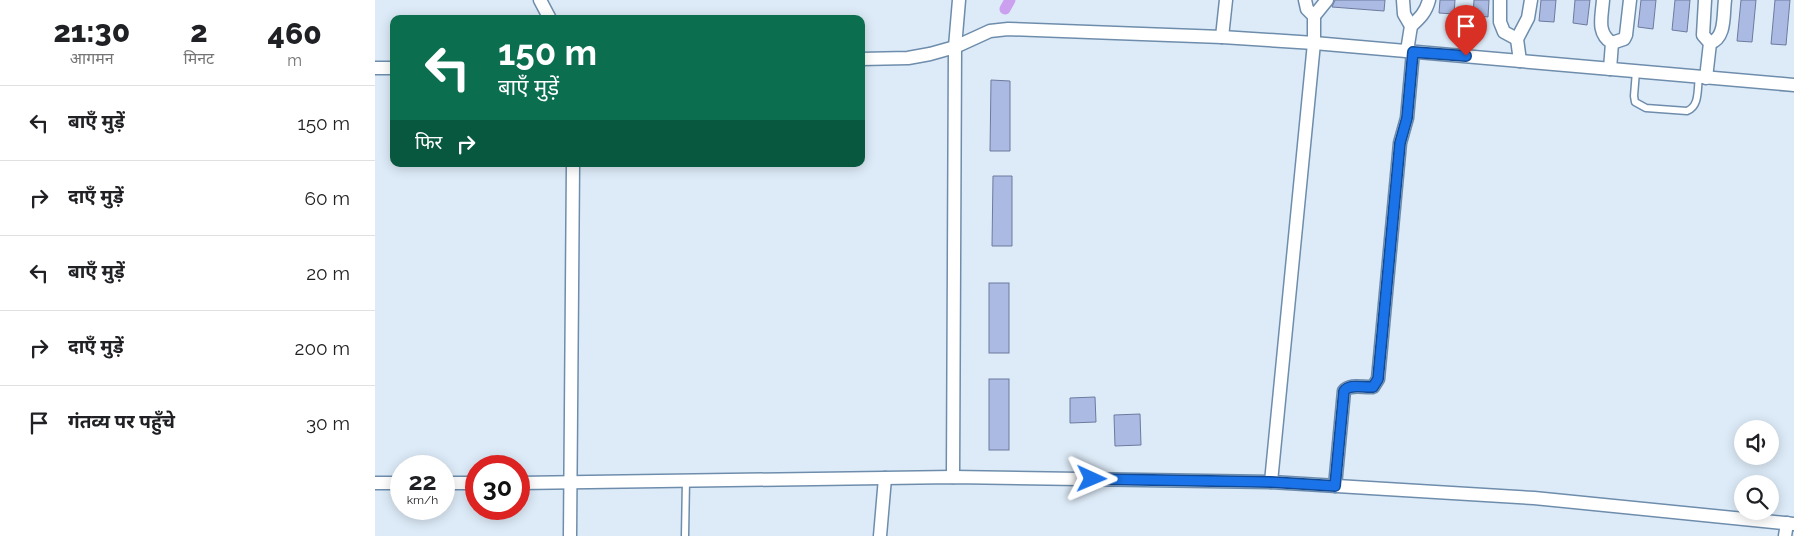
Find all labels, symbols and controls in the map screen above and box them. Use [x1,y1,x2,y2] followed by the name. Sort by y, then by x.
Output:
[1445,5,1487,56] pin
[1452,12,1480,40] icon: arrive
[53,14,130,49] text: 21:30
[190,14,208,49] text: 2
[268,16,322,51] text: 460
[498,32,597,73] text: 150 m
[415,35,480,100] icon: left
[70,49,114,68] text: आगमन
[184,49,214,68] text: मिनट
[287,51,302,70] text: m
[498,74,559,100] text: बाएँ मुड़ें
[25,109,53,137] icon: left
[68,110,125,132] text: बाएँ मुड़ें
[298,112,350,134] text: 150 m
[452,130,480,158] icon: right
[415,131,442,153] text: फिर
[25,184,53,212] icon: right
[68,185,124,207] text: दाएँ मुड़ें
[305,187,350,209] text: 60 m
[25,259,53,287] icon: left
[68,260,125,282] text: बाएँ मुड़ें
[306,262,350,284] text: 20 m
[25,334,53,362] icon: right
[68,335,124,357] text: दाएँ मुड़ें
[295,337,350,359] text: 200 m
[25,409,53,437] icon: arrive
[68,410,175,432] text: गंतव्य पर पहुँचे
[306,412,350,434] text: 30 m
[1734,420,1779,520] map controls
[1734,420,1779,465] button: sound
[1065,452,1117,504] position arrow
[465,455,530,520] speed limit sign: 30
[408,466,437,496] text: 22
[1734,475,1779,520] button: search
[407,493,438,507] text: km/h

